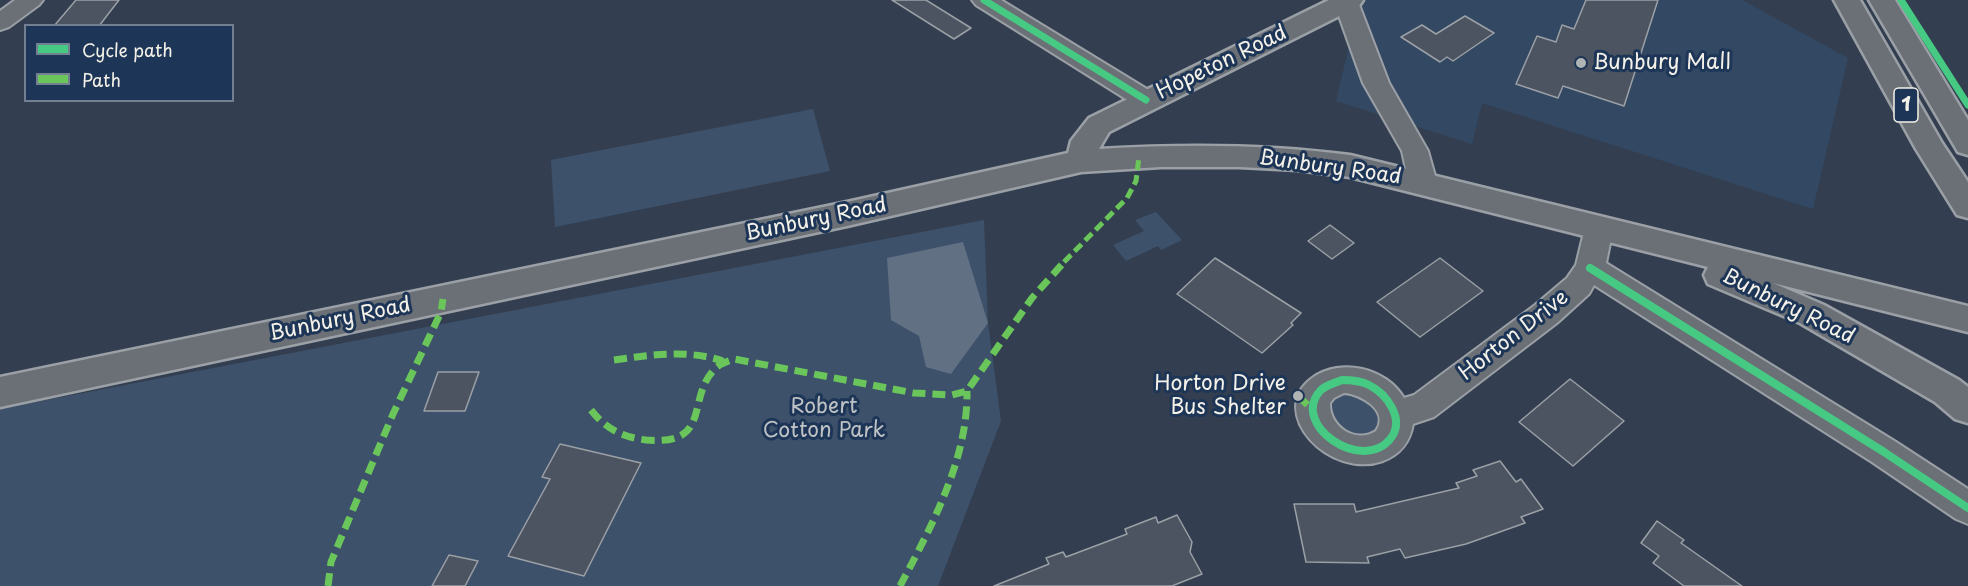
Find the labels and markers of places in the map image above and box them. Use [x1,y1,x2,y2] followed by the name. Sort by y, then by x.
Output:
[1593,50,1731,76] place label: Bunbury Mall
[1574,56,1588,70] marker: Bunbury Mall
[1154,371,1286,421] place label: Horton Drive Bus Shelter
[1291,389,1305,403] marker: Horton Drive Bus Shelter

